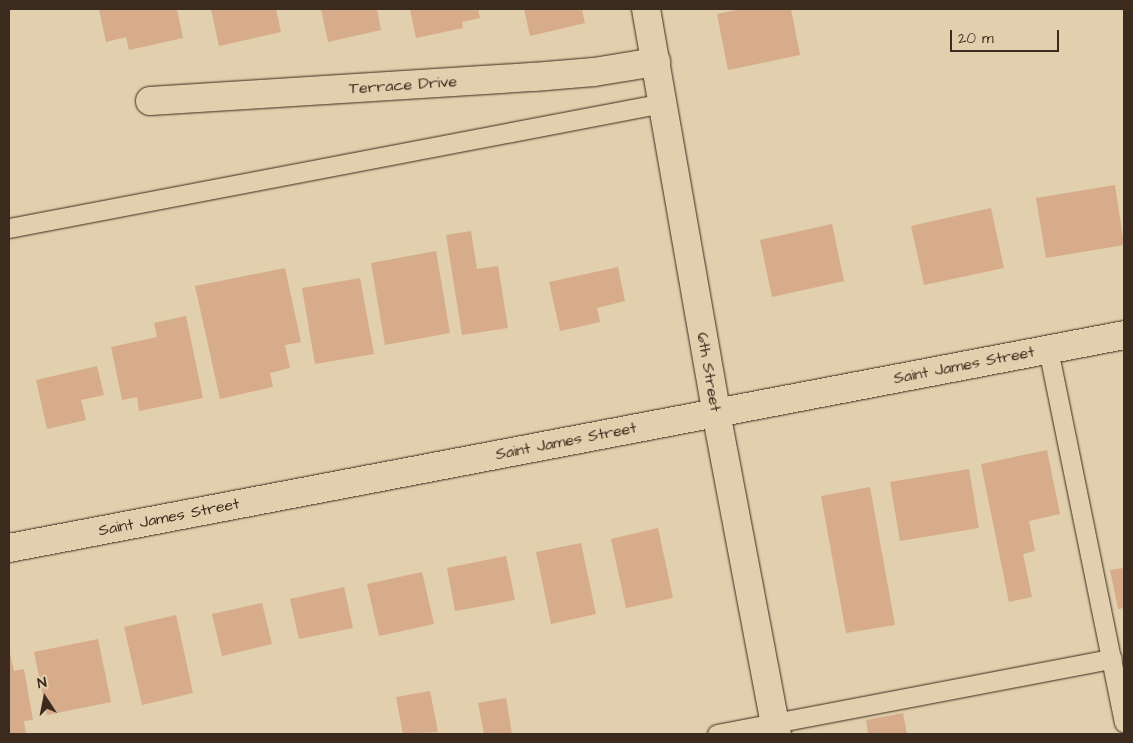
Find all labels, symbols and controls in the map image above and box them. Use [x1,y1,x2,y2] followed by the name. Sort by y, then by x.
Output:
[953,20,1062,52] scale bar
[958,28,994,49] text: 20 m
[348,72,458,98] street label: Terrace Drive
[693,331,725,413] street label: 6th Street
[892,342,1036,388] street label: Saint James Street
[494,418,638,464] street label: Saint James Street
[97,494,241,540] street label: Saint James Street
[20,673,70,723] north arrow
[36,673,48,694] text: N

